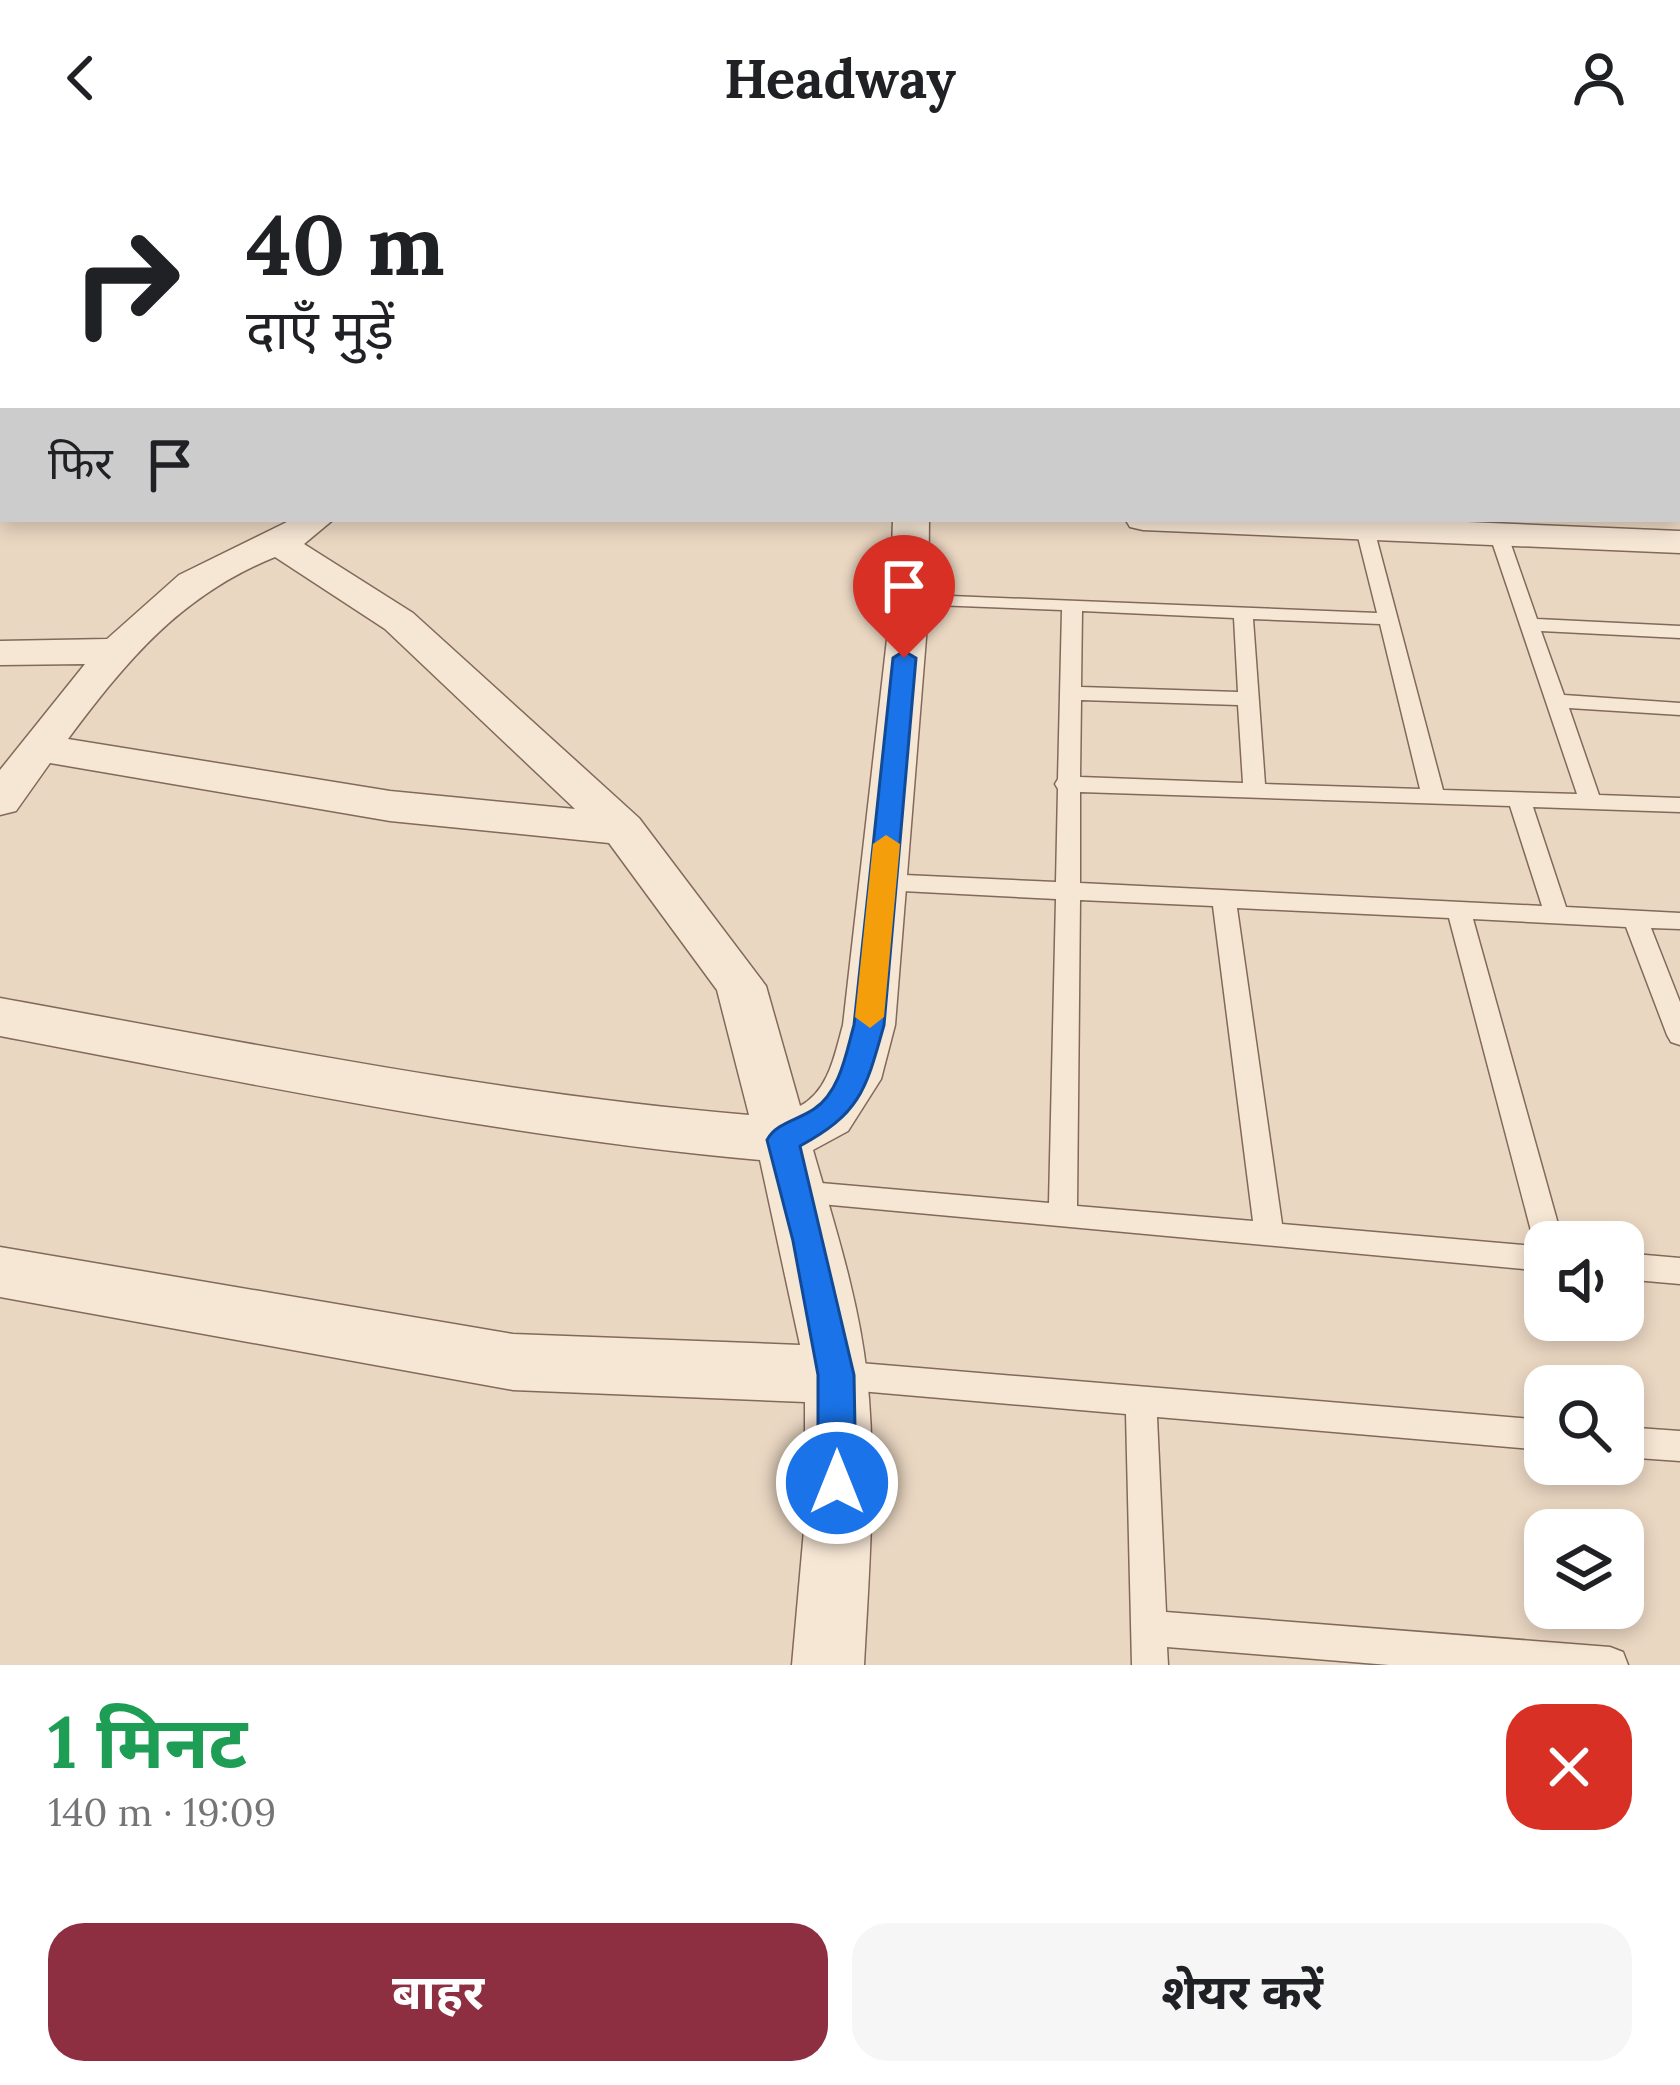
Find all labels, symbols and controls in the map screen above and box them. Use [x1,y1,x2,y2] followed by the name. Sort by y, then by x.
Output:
[724,44,956,113] text: Headway
[48,45,114,111] icon: back
[1566,45,1632,111] icon: person
[246,190,445,298] text: 40 m
[48,204,204,360] icon: right
[246,295,394,364] text: दाएँ मुड़ें
[137,432,203,498] icon: arrive
[48,434,113,491] text: फिर
[853,535,955,658] pin
[871,553,937,619] icon: arrive
[1524,1221,1644,1629] map controls
[1524,1221,1644,1341] button: sound
[1524,1365,1644,1485] button: search
[774,1420,900,1546] position arrow
[1524,1509,1644,1629] button: layers
[48,1696,247,1788] text: 1 मिनट
[1506,1704,1632,1830] button: close
[48,1787,276,1837] text: 140 m · 19:09
[48,1923,828,2061] button: बाहर
[852,1923,1632,2061] button: शेयर करें

